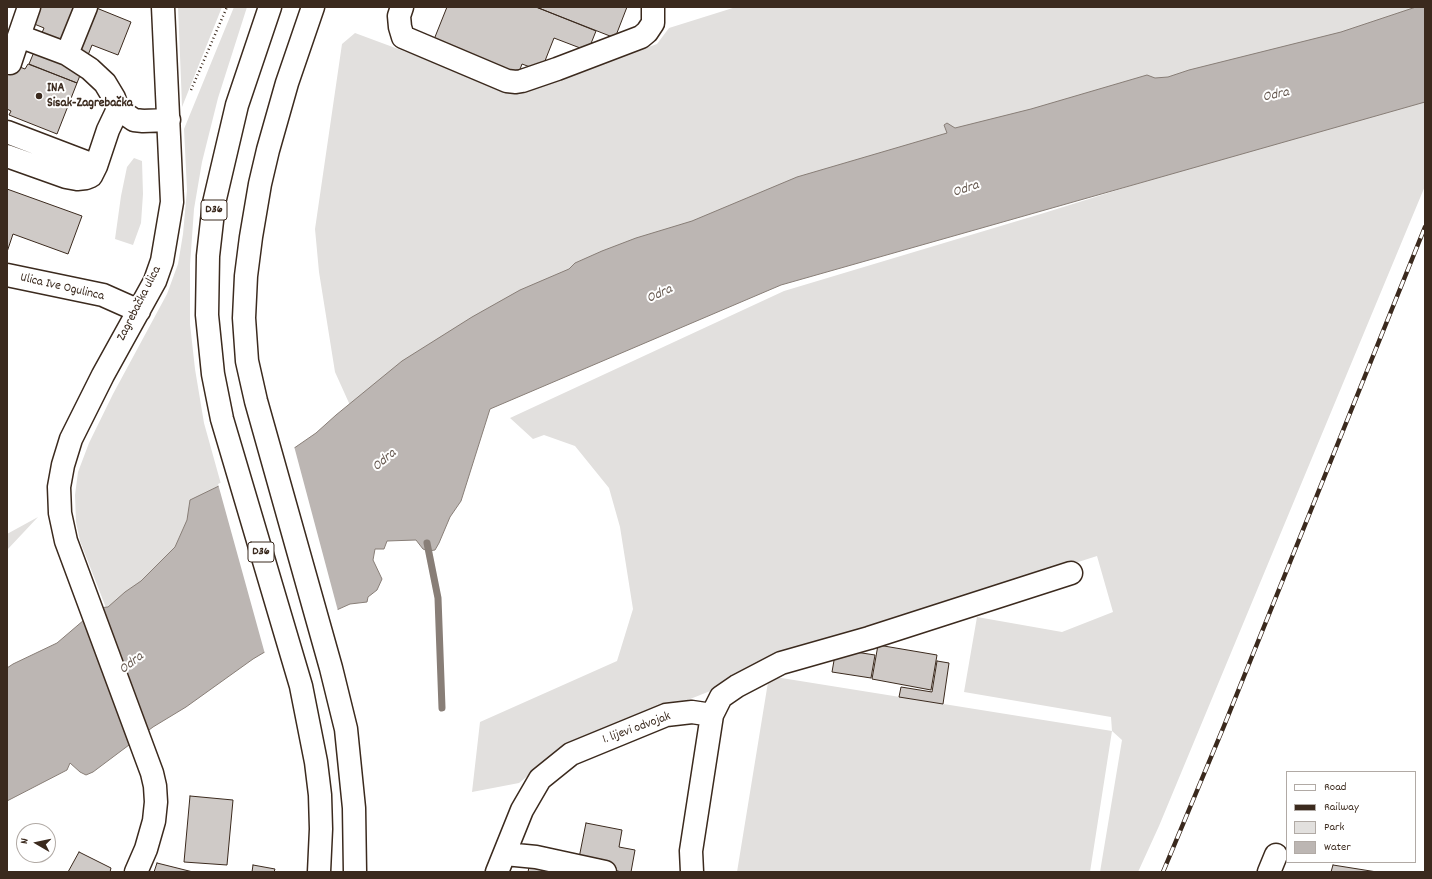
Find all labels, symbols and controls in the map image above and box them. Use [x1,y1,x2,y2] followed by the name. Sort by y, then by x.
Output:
[47,81,133,112] place label: INA Sisak-Zagrebačka
[1261,85,1291,107] water label: Odra
[34,91,44,101] marker: INA Sisak-Zagrebačka
[951,178,981,202] water label: Odra
[201,200,227,220] road number: D36
[114,264,166,344] street label: Zagrebačka ulica
[18,271,106,305] street label: Ulica Ive Ogulinca
[645,282,675,308] water label: Odra
[370,446,400,476] water label: Odra
[248,542,274,562] road number: D36
[116,649,148,679] water label: Odra
[601,709,673,749] street label: 1. lijevi odvojak
[1286,771,1416,863] legend
[1324,779,1346,796] text: Road
[1324,799,1359,816] text: Railway
[1324,819,1344,836] text: Park
[16,823,56,863] north arrow
[17,837,33,845] text: N
[1324,839,1351,856] text: Water

